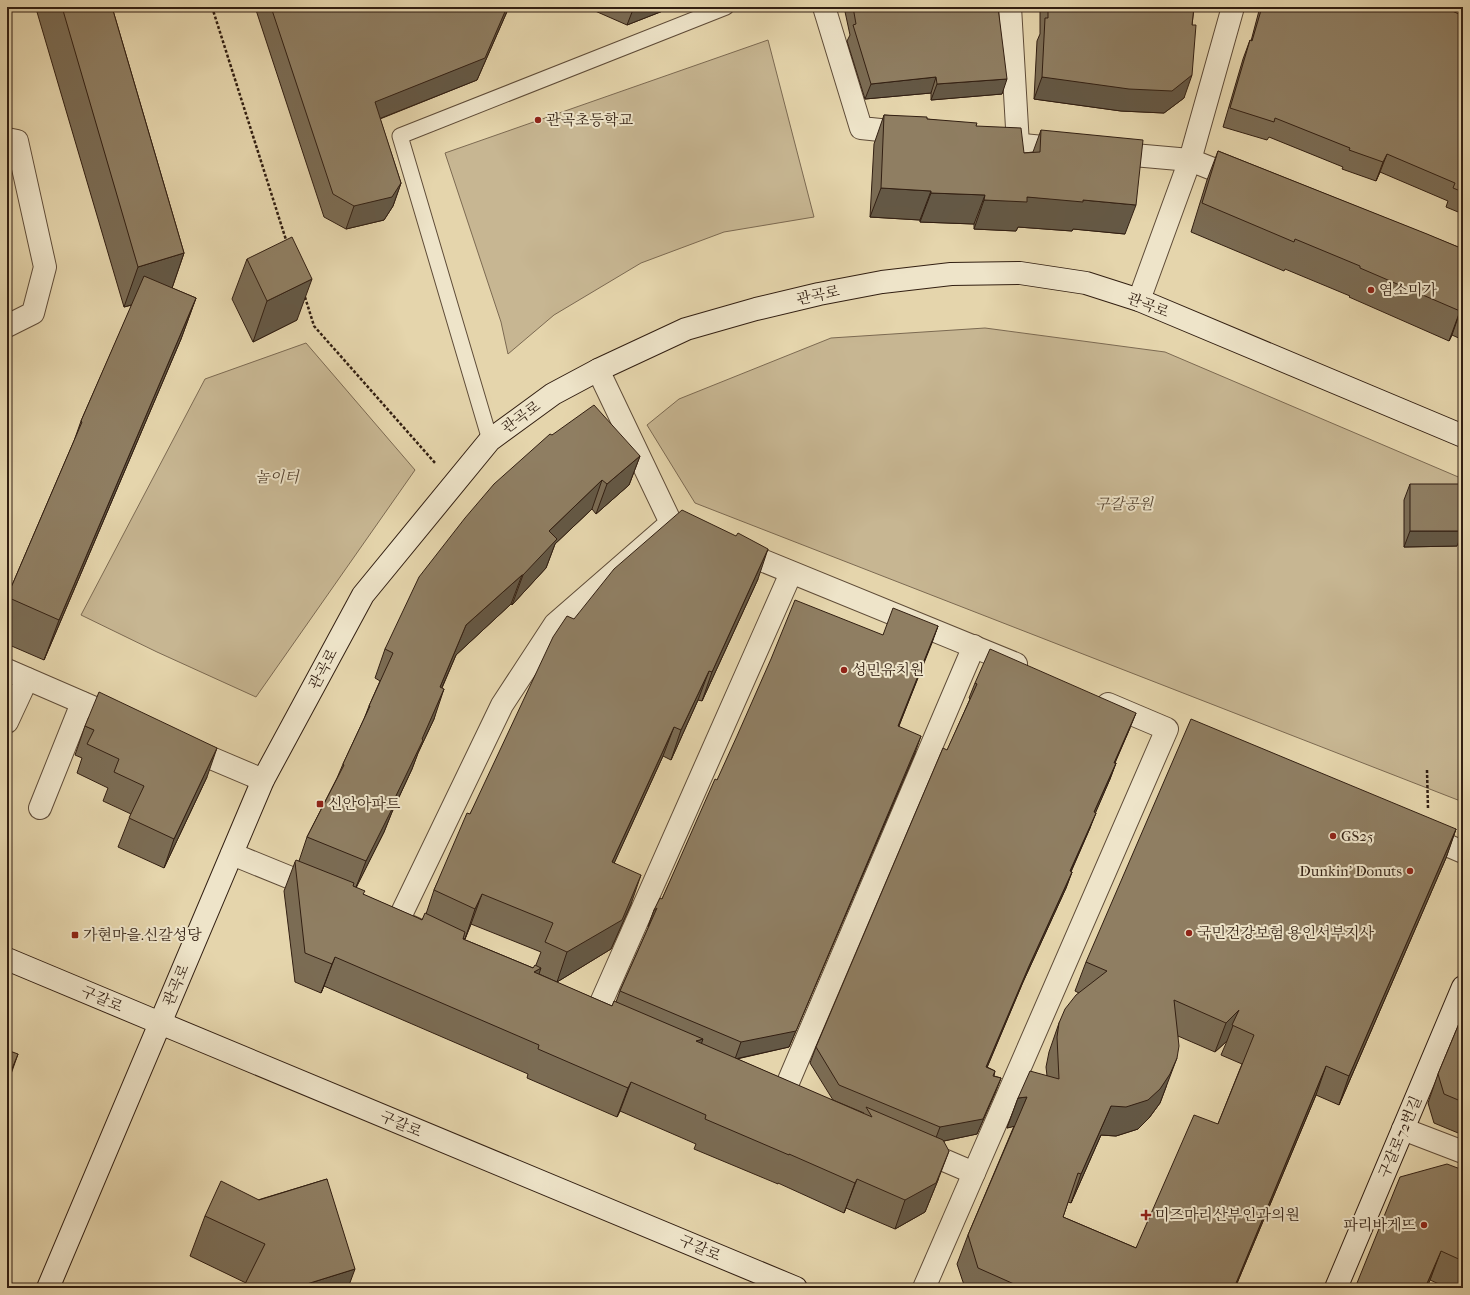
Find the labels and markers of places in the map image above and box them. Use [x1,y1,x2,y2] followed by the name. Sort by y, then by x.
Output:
[546,111,633,129] place label: 관곡초등학교
[533,115,543,125] marker: 관곡초등학교
[1379,281,1437,299] place label: 염소미가
[1366,285,1376,295] marker: 염소미가
[852,661,924,679] place label: 성민유치원
[839,665,849,675] marker: 성민유치원
[328,795,401,813] place label: 신안아파트
[315,799,325,809] marker: 신안아파트
[1341,827,1374,845] place label: GS25
[1328,831,1338,841] marker: GS25
[1299,862,1402,880] place label: Dunkin' Donuts
[1405,866,1415,876] marker: Dunkin' Donuts
[1197,924,1375,942] place label: 국민건강보험 용인서부지사
[83,926,202,944] place label: 가현마을.신갈성당
[1184,928,1194,938] marker: 국민건강보험 용인서부지사
[70,930,80,940] marker: 가현마을.신갈성당
[1155,1206,1300,1224] place label: 미즈마리산부인과의원
[1140,1209,1152,1221] marker: 미즈마리산부인과의원
[1344,1216,1416,1234] place label: 파리바게뜨
[1419,1220,1429,1230] marker: 파리바게뜨

